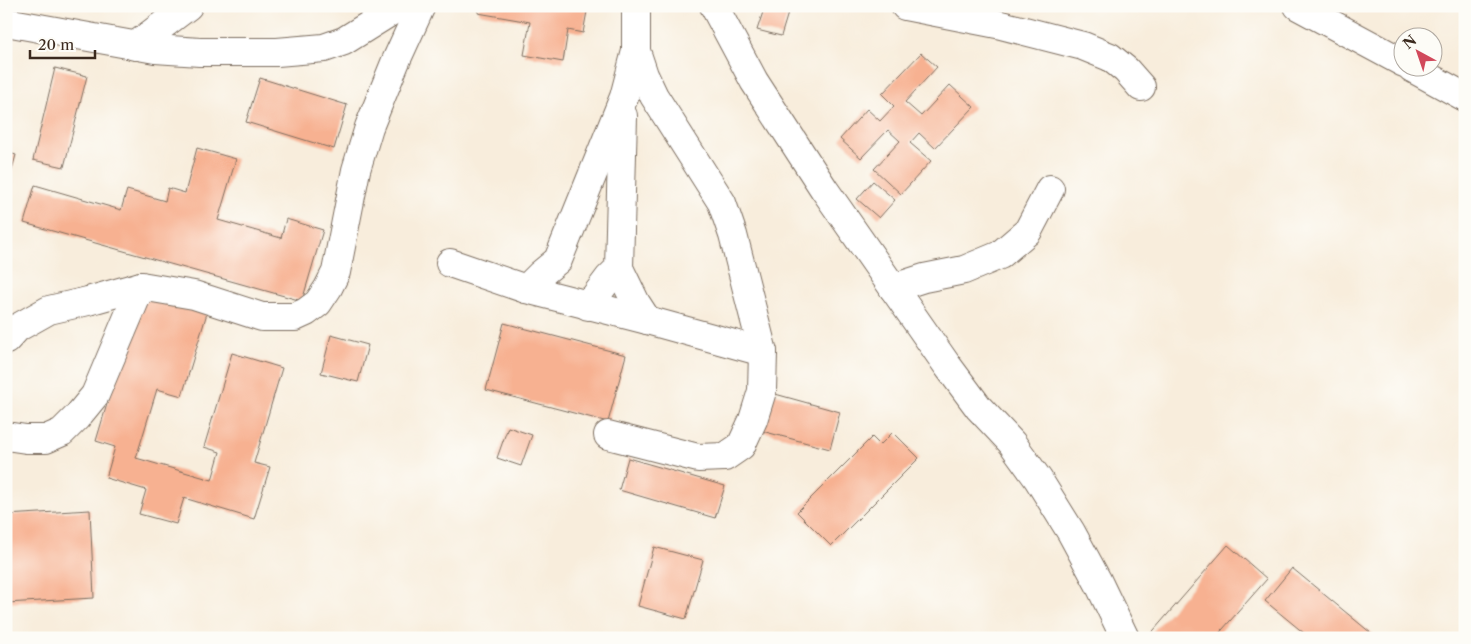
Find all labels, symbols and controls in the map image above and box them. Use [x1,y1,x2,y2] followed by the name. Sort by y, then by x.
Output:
[30,28,95,60] scale bar
[1394,28,1444,78] north arrow
[1399,31,1420,53] text: N
[38,35,74,54] text: 20 m

